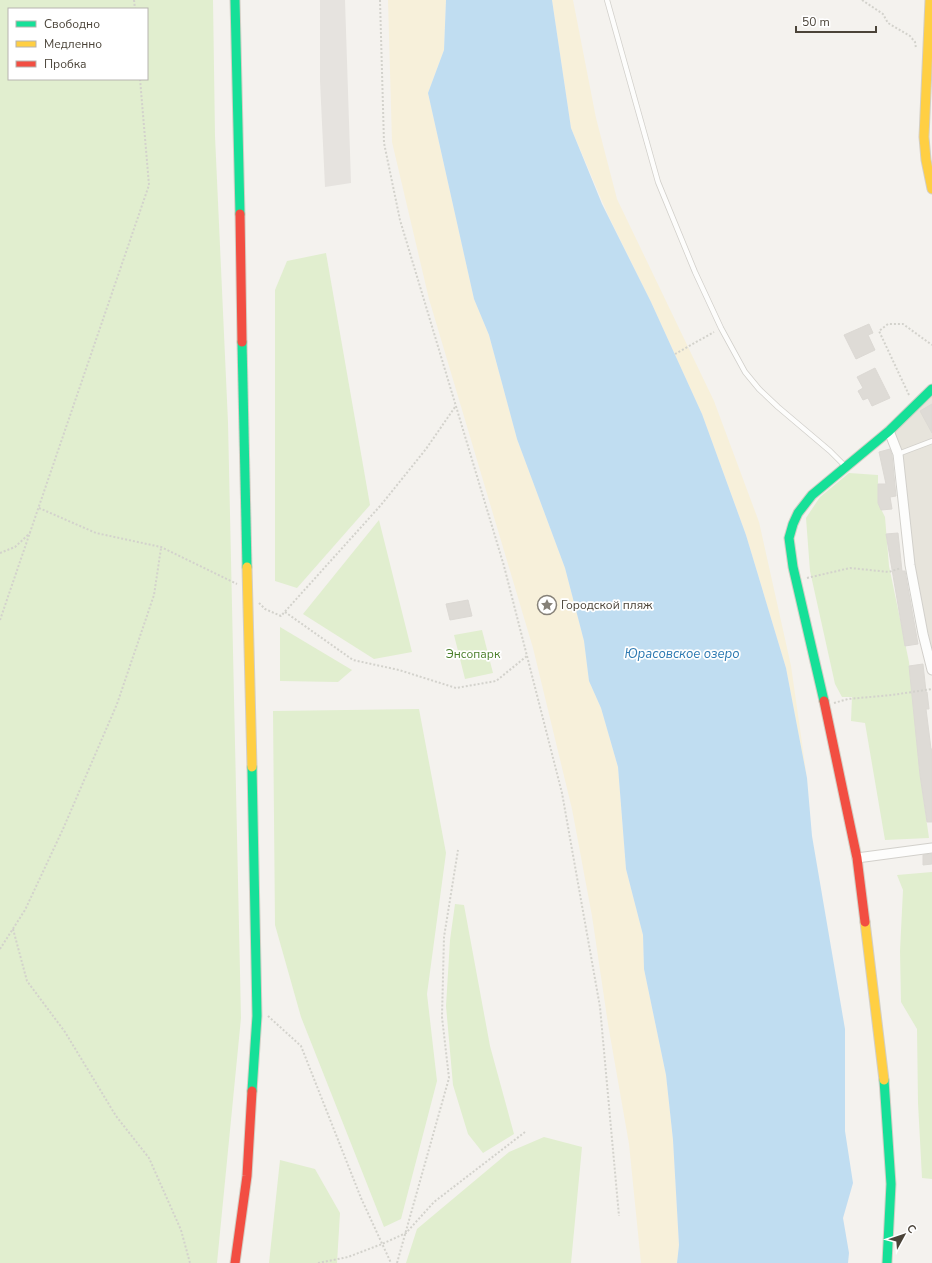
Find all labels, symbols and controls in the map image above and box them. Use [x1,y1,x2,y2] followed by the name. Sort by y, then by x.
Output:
[8,8,148,80] legend
[796,8,876,34] scale bar
[802,14,830,30] text: 50 m
[44,16,100,32] text: Свободно
[44,36,102,52] text: Медленно
[44,56,87,72] text: Пробка
[536,594,558,616] place icon: Городской пляж
[561,597,653,613] place label: Городской пляж
[624,645,740,663] water label: Юрасовское озеро
[446,646,501,662] park label: Энсопарк
[884,1215,924,1255] north arrow
[903,1221,920,1237] text: С

